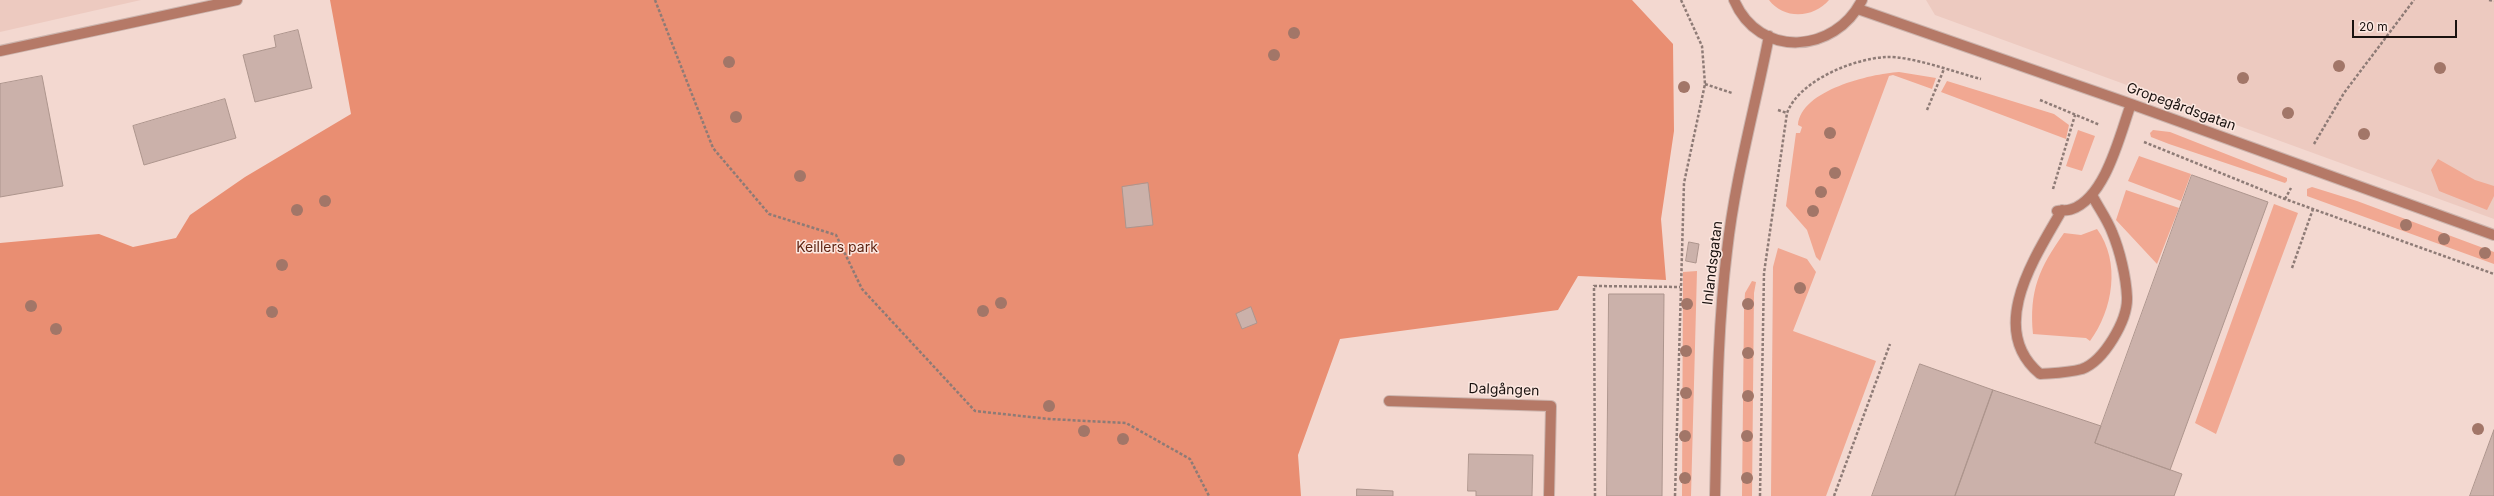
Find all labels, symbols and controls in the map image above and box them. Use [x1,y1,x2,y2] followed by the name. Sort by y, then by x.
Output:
[2354,12,2459,38] scale bar
[2359,19,2388,34] text: 20 m
[2124,79,2238,135] street label: Gropegårdsgatan
[1699,220,1727,306] street label: Inlandsgatan
[796,240,878,256] park label: Keillers park
[1468,380,1540,400] street label: Dalgången

